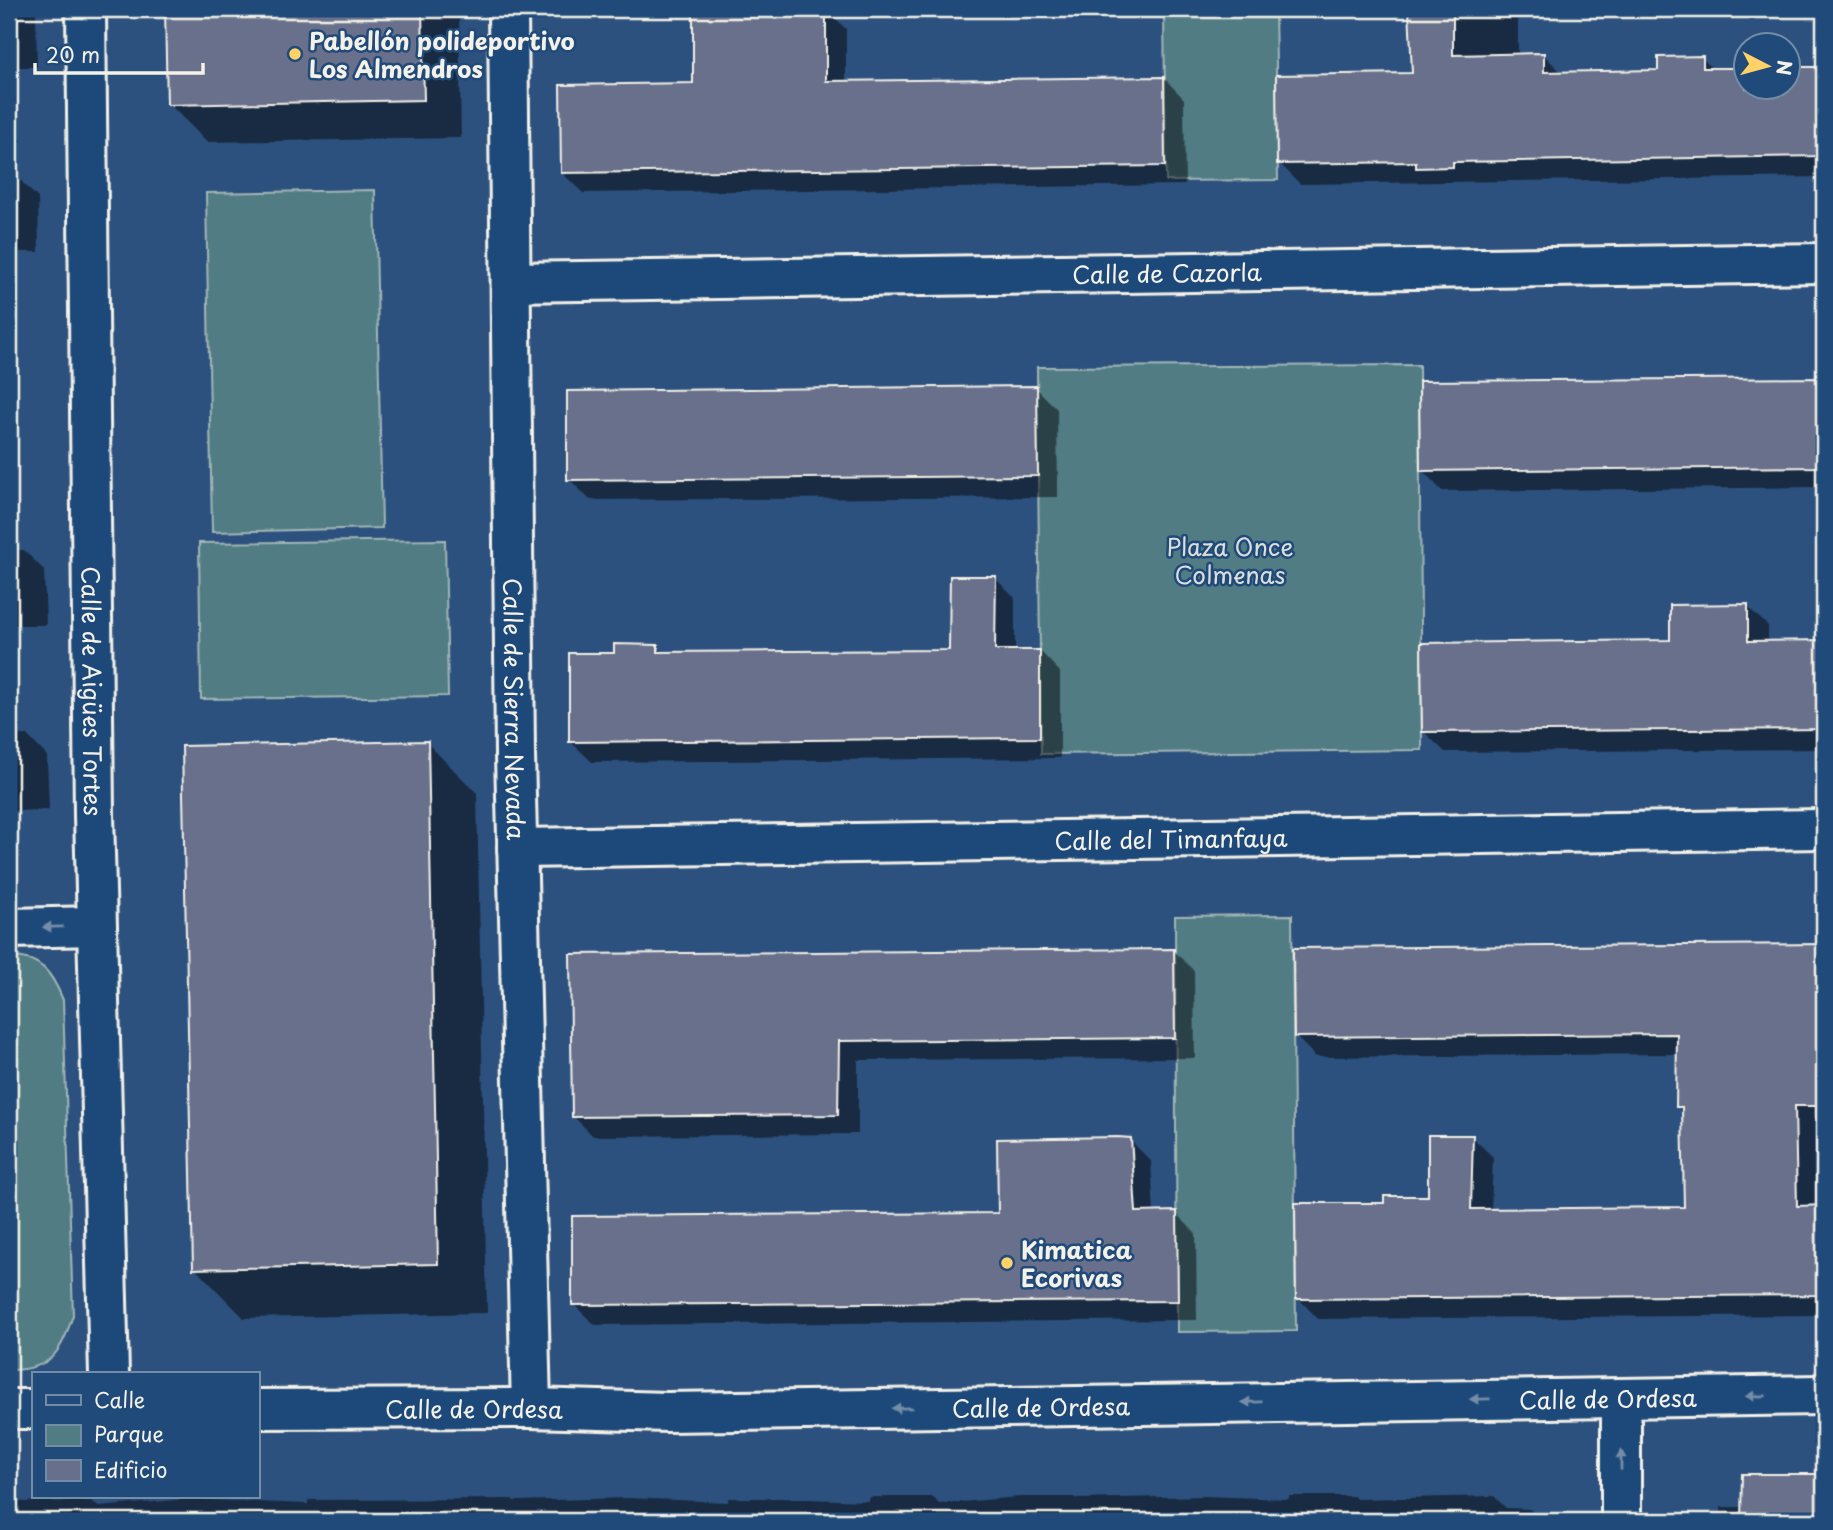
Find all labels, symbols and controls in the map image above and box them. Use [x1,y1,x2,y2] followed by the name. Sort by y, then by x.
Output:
[309,22,575,86] place label: Pabellón polideportivo Los Almendros
[35,32,203,76] scale bar
[1731,32,1801,102] north arrow
[46,38,100,70] text: 20 m
[287,46,303,62] marker: Pabellón polideportivo Los Almendros
[1770,59,1800,77] text: N
[1072,253,1262,292] street label: Calle de Cazorla
[1167,528,1293,592] park label: Plaza Once Colmenas
[74,566,112,816] street label: Calle de Aigües Tortes
[495,578,535,841] street label: Calle de Sierra Nevada
[1054,819,1288,858] street label: Calle del Timanfaya
[41,921,63,933] one-way arrow
[1021,1231,1132,1295] place label: Kimatica Ecorivas
[999,1255,1015,1271] marker: Kimatica Ecorivas
[32,1372,259,1498] legend
[1519,1379,1697,1417] street label: Calle de Ordesa
[94,1383,145,1415] text: Calle
[952,1387,1130,1426] street label: Calle de Ordesa
[385,1390,564,1427] street label: Calle de Ordesa
[1745,1391,1767,1402] one-way arrow
[1468,1393,1490,1404] one-way arrow
[1241,1396,1263,1408] one-way arrow
[891,1402,913,1414] one-way arrow
[94,1417,164,1449] text: Parque
[1615,1449,1627,1471] one-way arrow
[94,1453,167,1485] text: Edificio

